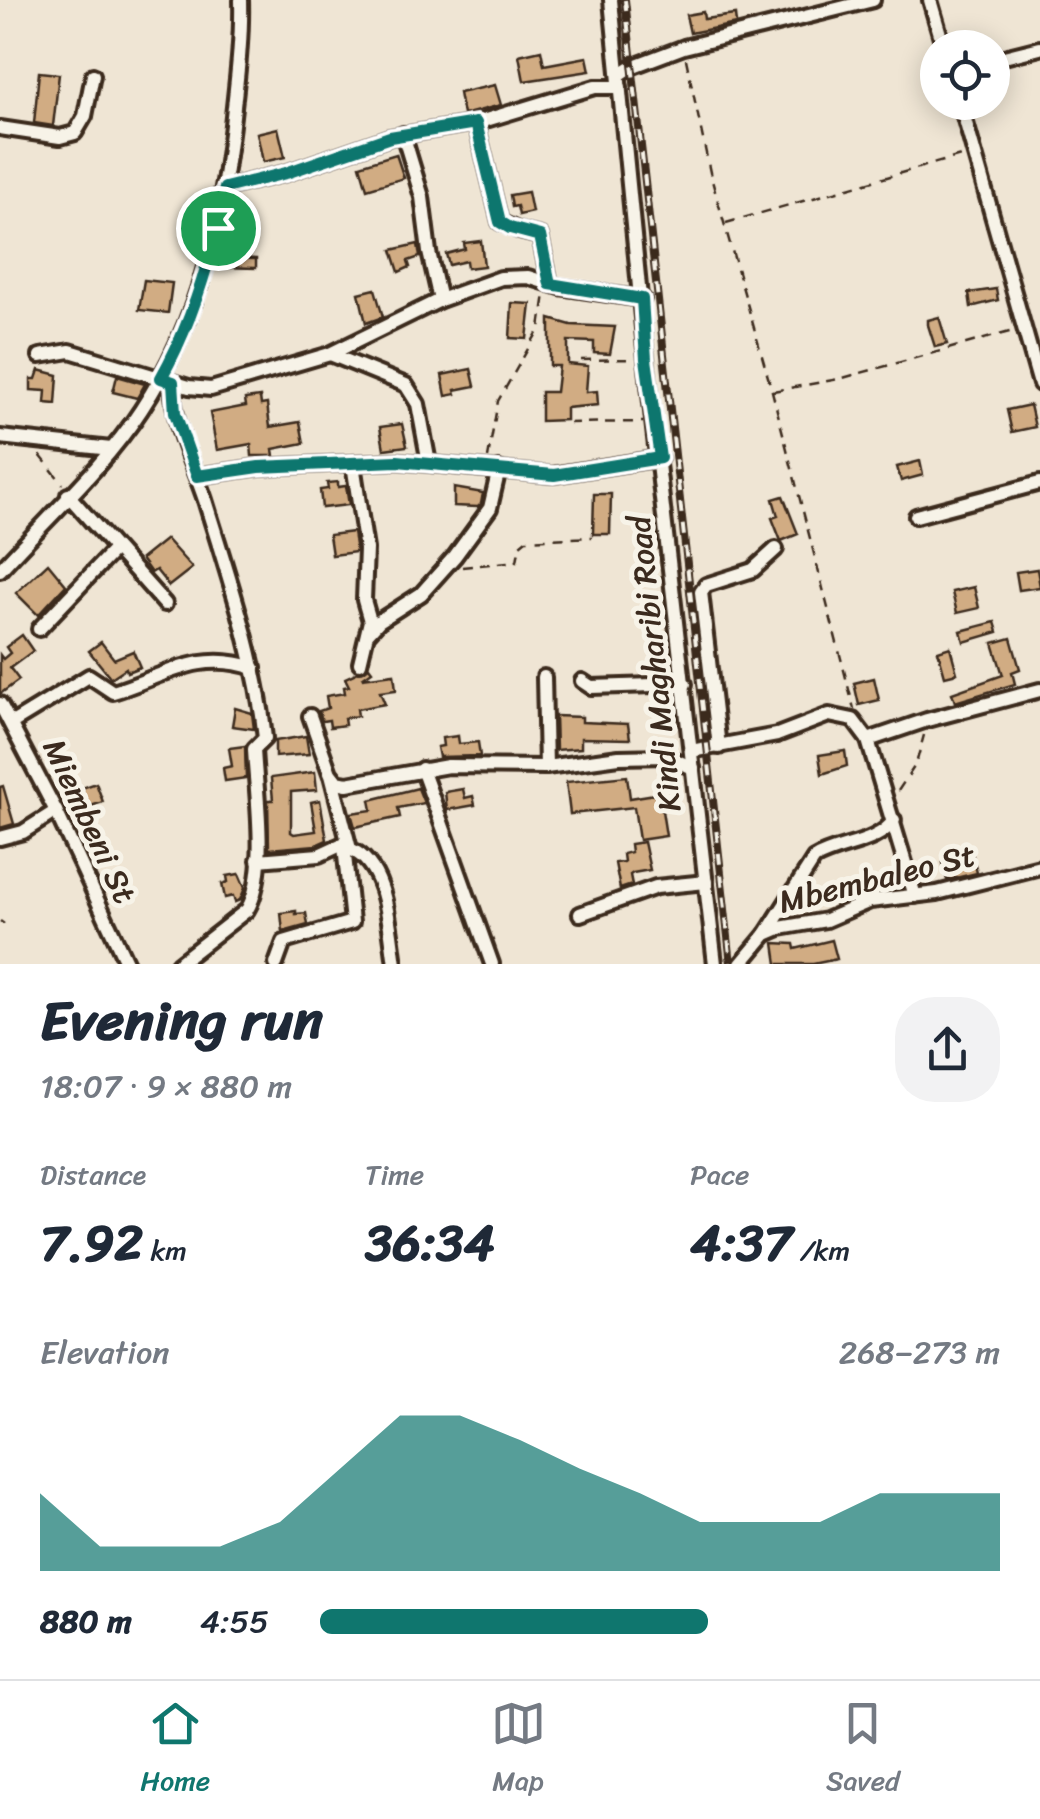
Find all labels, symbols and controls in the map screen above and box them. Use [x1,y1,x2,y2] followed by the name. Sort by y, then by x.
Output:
[920,30,1010,120] map controls
[920,30,1010,120] button: locate
[176,186,261,271] pin
[191,201,246,256] icon: arrive
[610,511,698,815] street label: Kindi Magharibi Road
[26,729,153,914] street label: Miembeni St
[773,827,982,930] street label: Mbembaleo St
[40,972,323,1069] text: Evening run
[895,997,1000,1102] button: share
[40,1058,292,1115] text: 18:07 · 9 × 880 m
[40,1150,146,1199] text: Distance
[365,1150,424,1199] text: Time
[690,1150,749,1199] text: Pace
[40,1199,143,1288] text: 7.92
[365,1199,495,1288] text: 36:34
[690,1199,792,1288] text: 4:37
[143,1226,187,1275] text: km
[792,1226,850,1275] text: /km
[40,1324,170,1381] text: Elevation
[839,1324,1000,1381] text: 268–273 m
[40,1593,132,1650] text: 880 m
[200,1593,269,1650] text: 4:55
[140,1696,210,1805] tab: Home
[491,1696,546,1805] tab: Map
[826,1696,900,1805] tab: Saved

